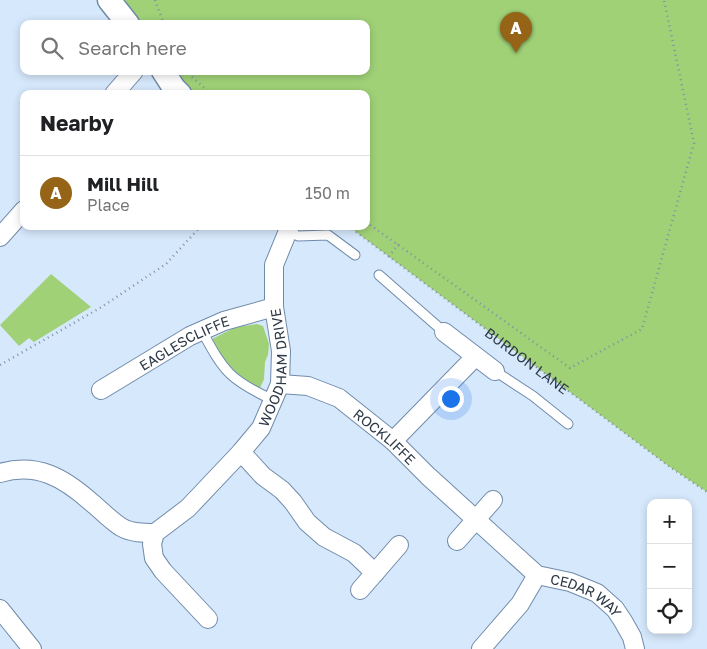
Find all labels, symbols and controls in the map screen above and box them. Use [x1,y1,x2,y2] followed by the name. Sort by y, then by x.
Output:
[500,12,532,53] pin: A
[20,20,370,75] search box
[38,34,66,62] icon: search
[78,36,187,59] text: Search here
[40,110,114,136] text: Nearby
[87,172,159,195] text: Mill Hill
[50,183,62,203] text: A
[305,183,350,203] text: 150 m
[87,195,130,215] text: Place
[254,307,290,429] street label: WOODHAM DRIVE
[136,312,231,373] street label: EAGLESCLIFFE
[482,323,573,397] street label: BURDON LANE
[438,386,464,412] your location
[350,405,420,468] street label: ROCKLIFFE
[647,499,692,634] map controls
[647,499,692,544] button: +
[647,544,692,589] button: −
[549,570,626,619] street label: CEDAR WAY
[647,589,692,634] button: locate

